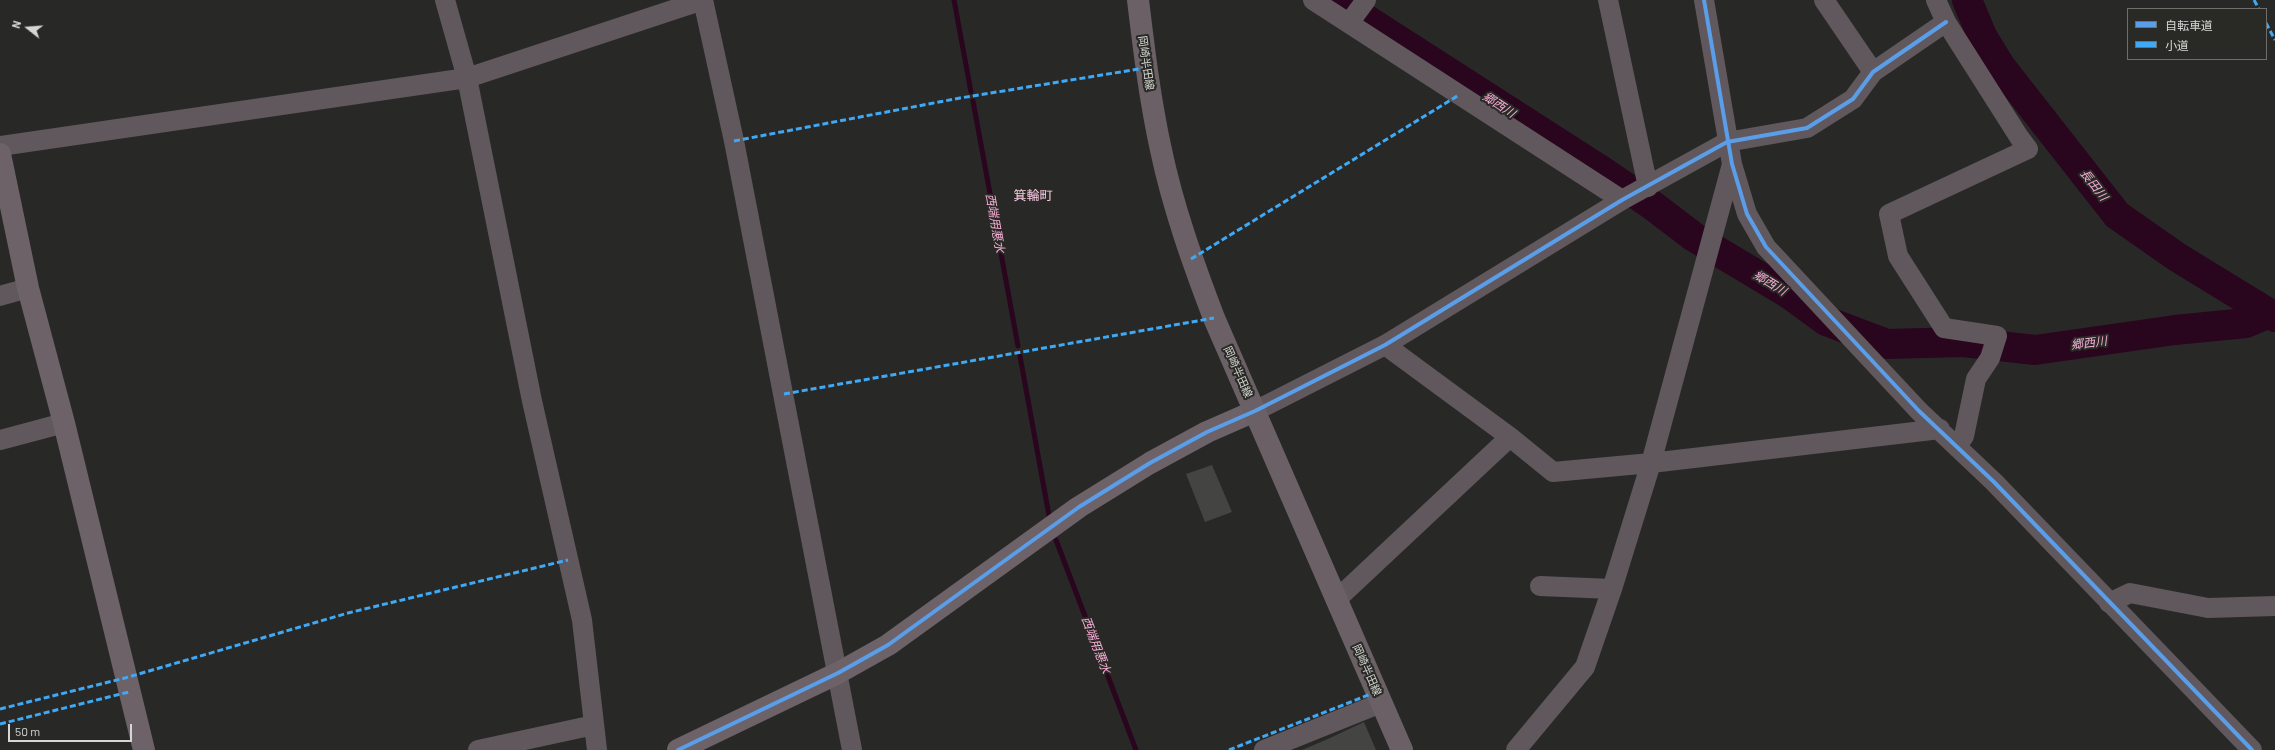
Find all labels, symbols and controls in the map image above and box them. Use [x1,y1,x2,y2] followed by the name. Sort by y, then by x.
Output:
[8,8,48,48] north arrow
[2127,8,2267,60] legend
[2165,18,2213,32] text: 自転車道
[9,19,23,30] text: N
[1136,35,1156,91] street label: 岡崎半田線
[2165,38,2189,52] text: 小道
[1480,89,1518,121] water label: 郷西川
[2077,166,2111,204] water label: 長田川
[1014,188,1052,204] district label: 箕輪町
[983,192,1007,254] water label: 西端用悪水
[1751,268,1789,298] water label: 郷西川
[2070,334,2108,352] water label: 郷西川
[1221,344,1255,400] street label: 岡崎半田線
[1079,614,1113,676] water label: 西端用悪水
[1350,642,1384,698] street label: 岡崎半田線
[10,716,134,742] scale bar
[15,724,40,738] text: 50 m

